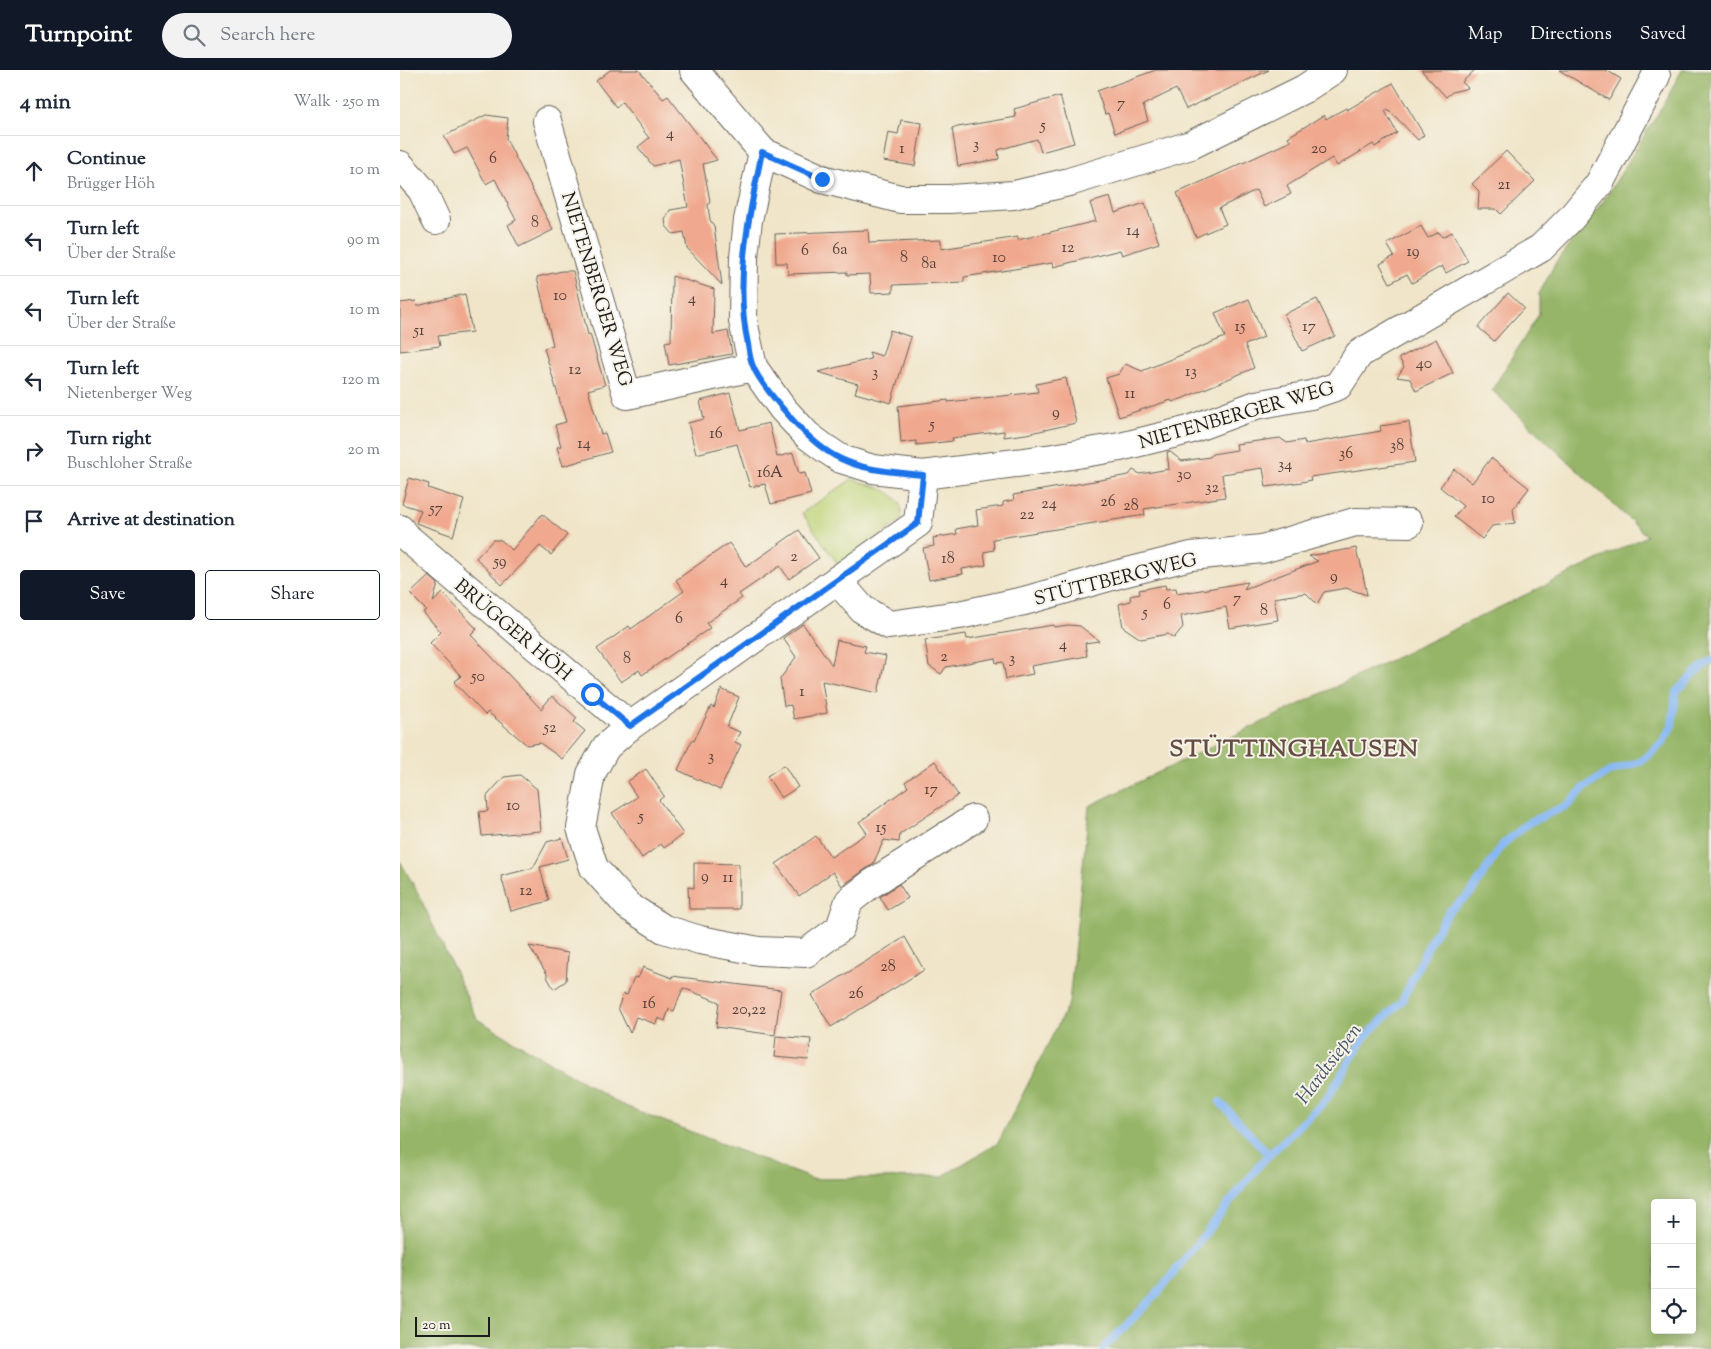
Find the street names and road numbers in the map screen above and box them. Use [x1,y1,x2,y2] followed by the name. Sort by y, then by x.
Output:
[553,189,638,390] street label: NIETENBERGER WEG
[1136,376,1338,457] street label: NIETENBERGER WEG
[1031,547,1200,614] street label: STÜTTBERGWEG
[448,573,577,688] street label: BRÜGGER HÖH

